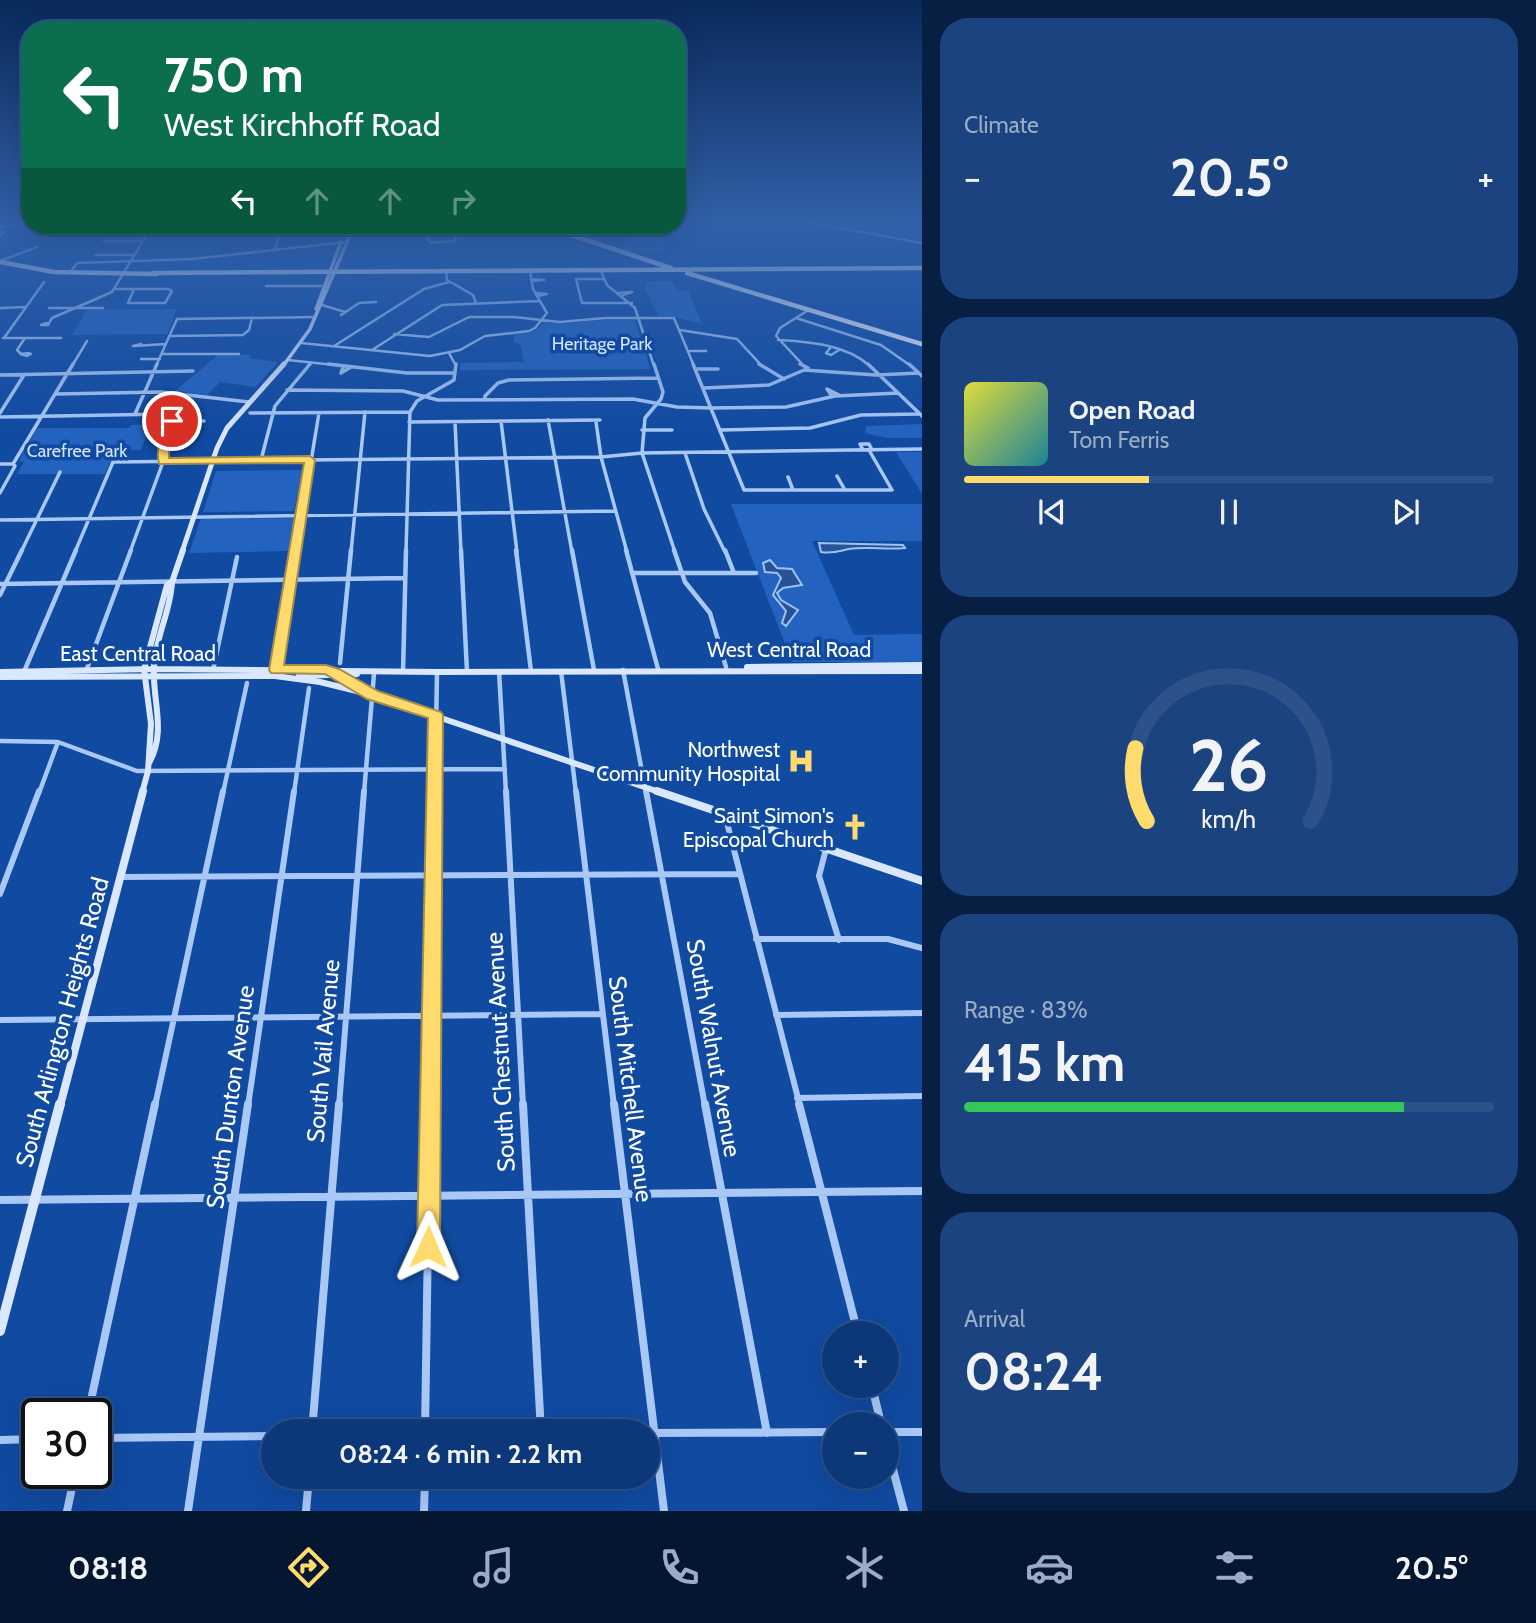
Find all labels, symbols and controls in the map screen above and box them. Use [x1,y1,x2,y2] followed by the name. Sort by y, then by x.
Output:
[164,45,304,104] text: 750 m
[49,49,140,140] icon: left
[164,105,440,144] text: West Kirchhoff Road
[964,111,1039,139] text: Climate
[1170,146,1288,209] text: 20.5°
[964,154,981,201] text: −
[1477,154,1494,201] text: +
[225,182,263,220] icon: left
[298,182,336,220] icon: ahead
[371,182,409,220] icon: ahead
[444,182,482,220] icon: right
[552,333,653,355] park label: Heritage Park
[142,391,202,451] pin
[1069,394,1195,426] text: Open Road
[153,402,191,440] icon: arrive
[1069,426,1169,454] text: Tom Ferris
[27,440,128,462] park label: Carefree Park
[1033,493,1071,531] icon: previous
[1210,493,1248,531] icon: pause
[1387,493,1425,531] icon: next
[707,637,871,662] street label: West Central Road
[60,641,216,666] street label: East Central Road
[1189,722,1269,810] text: 26
[596,737,780,786] place label: Northwest Community Hospital
[786,746,816,776] hospital icon: Northwest Community Hospital
[683,803,834,852] place label: Saint Simon's Episcopal Church
[1202,804,1256,834] text: km/h
[840,812,870,842] church icon: Saint Simon's Episcopal Church
[9,874,115,1170] street label: South Arlington Heights Road
[479,931,521,1173] street label: South Chestnut Avenue
[681,937,747,1159] street label: South Walnut Avenue
[301,958,345,1144] street label: South Vail Avenue
[603,974,659,1204] street label: South Mitchell Avenue
[200,983,260,1211] street label: South Dunton Avenue
[964,996,1088,1024] text: Range · 83%
[964,1031,1125,1094] text: 415 km
[391,1210,465,1284] position arrow
[964,1305,1025,1333] text: Arrival
[822,1321,899,1489] map controls
[822,1321,899,1398] button: +
[964,1340,1103,1403] text: 08:24
[21,1398,112,1489] speed limit sign: 30
[822,1412,899,1489] button: −
[339,1438,582,1470] text: 08:24 · 6 min · 2.2 km
[284,1543,333,1592] icon: directions
[469,1543,518,1592] icon: music
[655,1543,704,1592] icon: phone
[840,1543,889,1592] icon: climate
[1025,1543,1074,1592] icon: car
[1210,1543,1259,1592] icon: filters
[68,1548,148,1587] text: 08:18
[1395,1548,1468,1587] text: 20.5°

